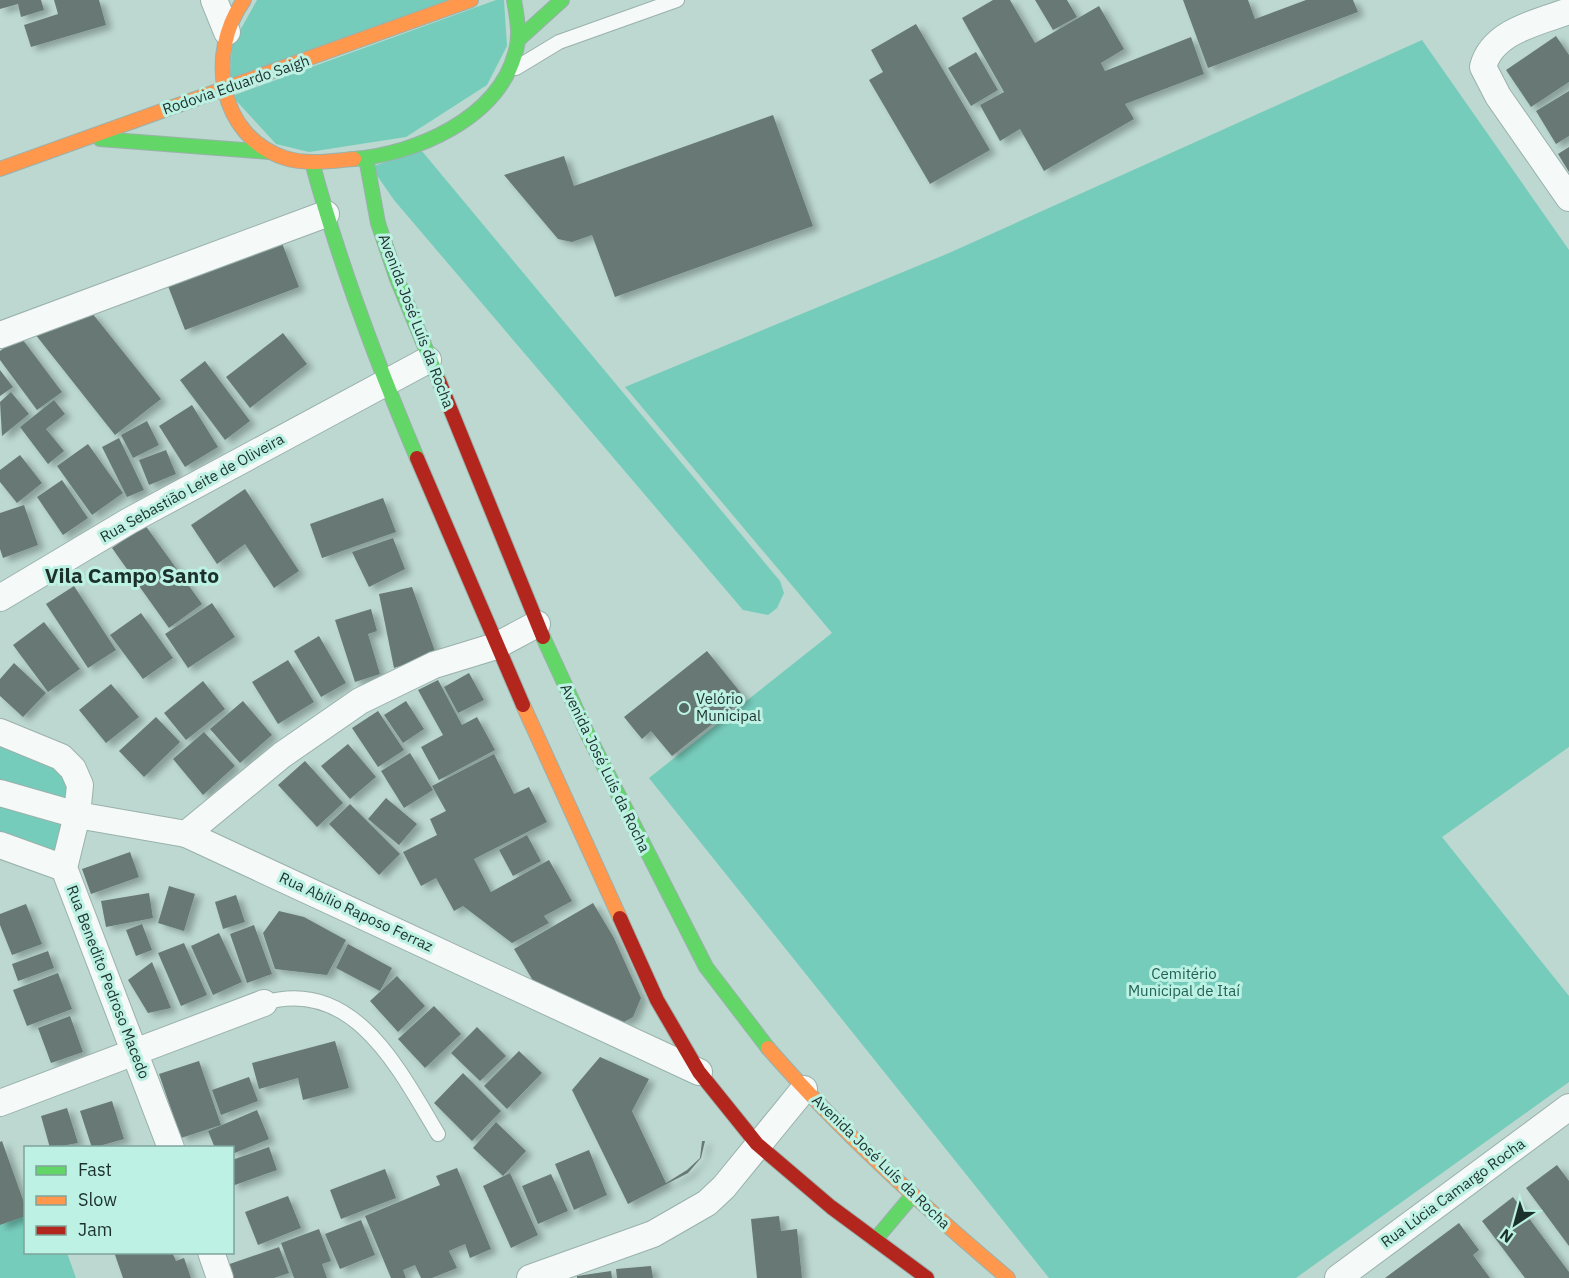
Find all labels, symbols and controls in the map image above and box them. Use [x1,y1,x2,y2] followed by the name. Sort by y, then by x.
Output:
[160,50,312,119] street label: Rodovia Eduardo Saigh
[374,231,458,411] street label: Avenida José Luís da Rocha
[96,429,287,546] street label: Rua Sebastião Leite de Oliveira
[45,561,219,589] district label: Vila Campo Santo
[556,680,655,855] street label: Avenida José Luís da Rocha
[696,689,761,725] place label: Velório Municipal
[677,701,691,715] marker: Velório Municipal
[276,868,436,956] street label: Rua Abílio Raposo Ferraz
[63,882,154,1081] street label: Rua Benedito Pedroso Macedo
[1128,964,1240,1000] park label: Cemitério Municipal de Itaí
[808,1091,955,1233] street label: Avenida José Luís da Rocha
[1377,1134,1529,1251] street label: Rua Lúcia Camargo Rocha
[24,1146,234,1254] legend
[78,1158,112,1181] text: Fast
[78,1188,117,1211] text: Slow
[1485,1194,1545,1254] north arrow
[78,1218,113,1241] text: Jam
[1496,1225,1517,1248] text: N

